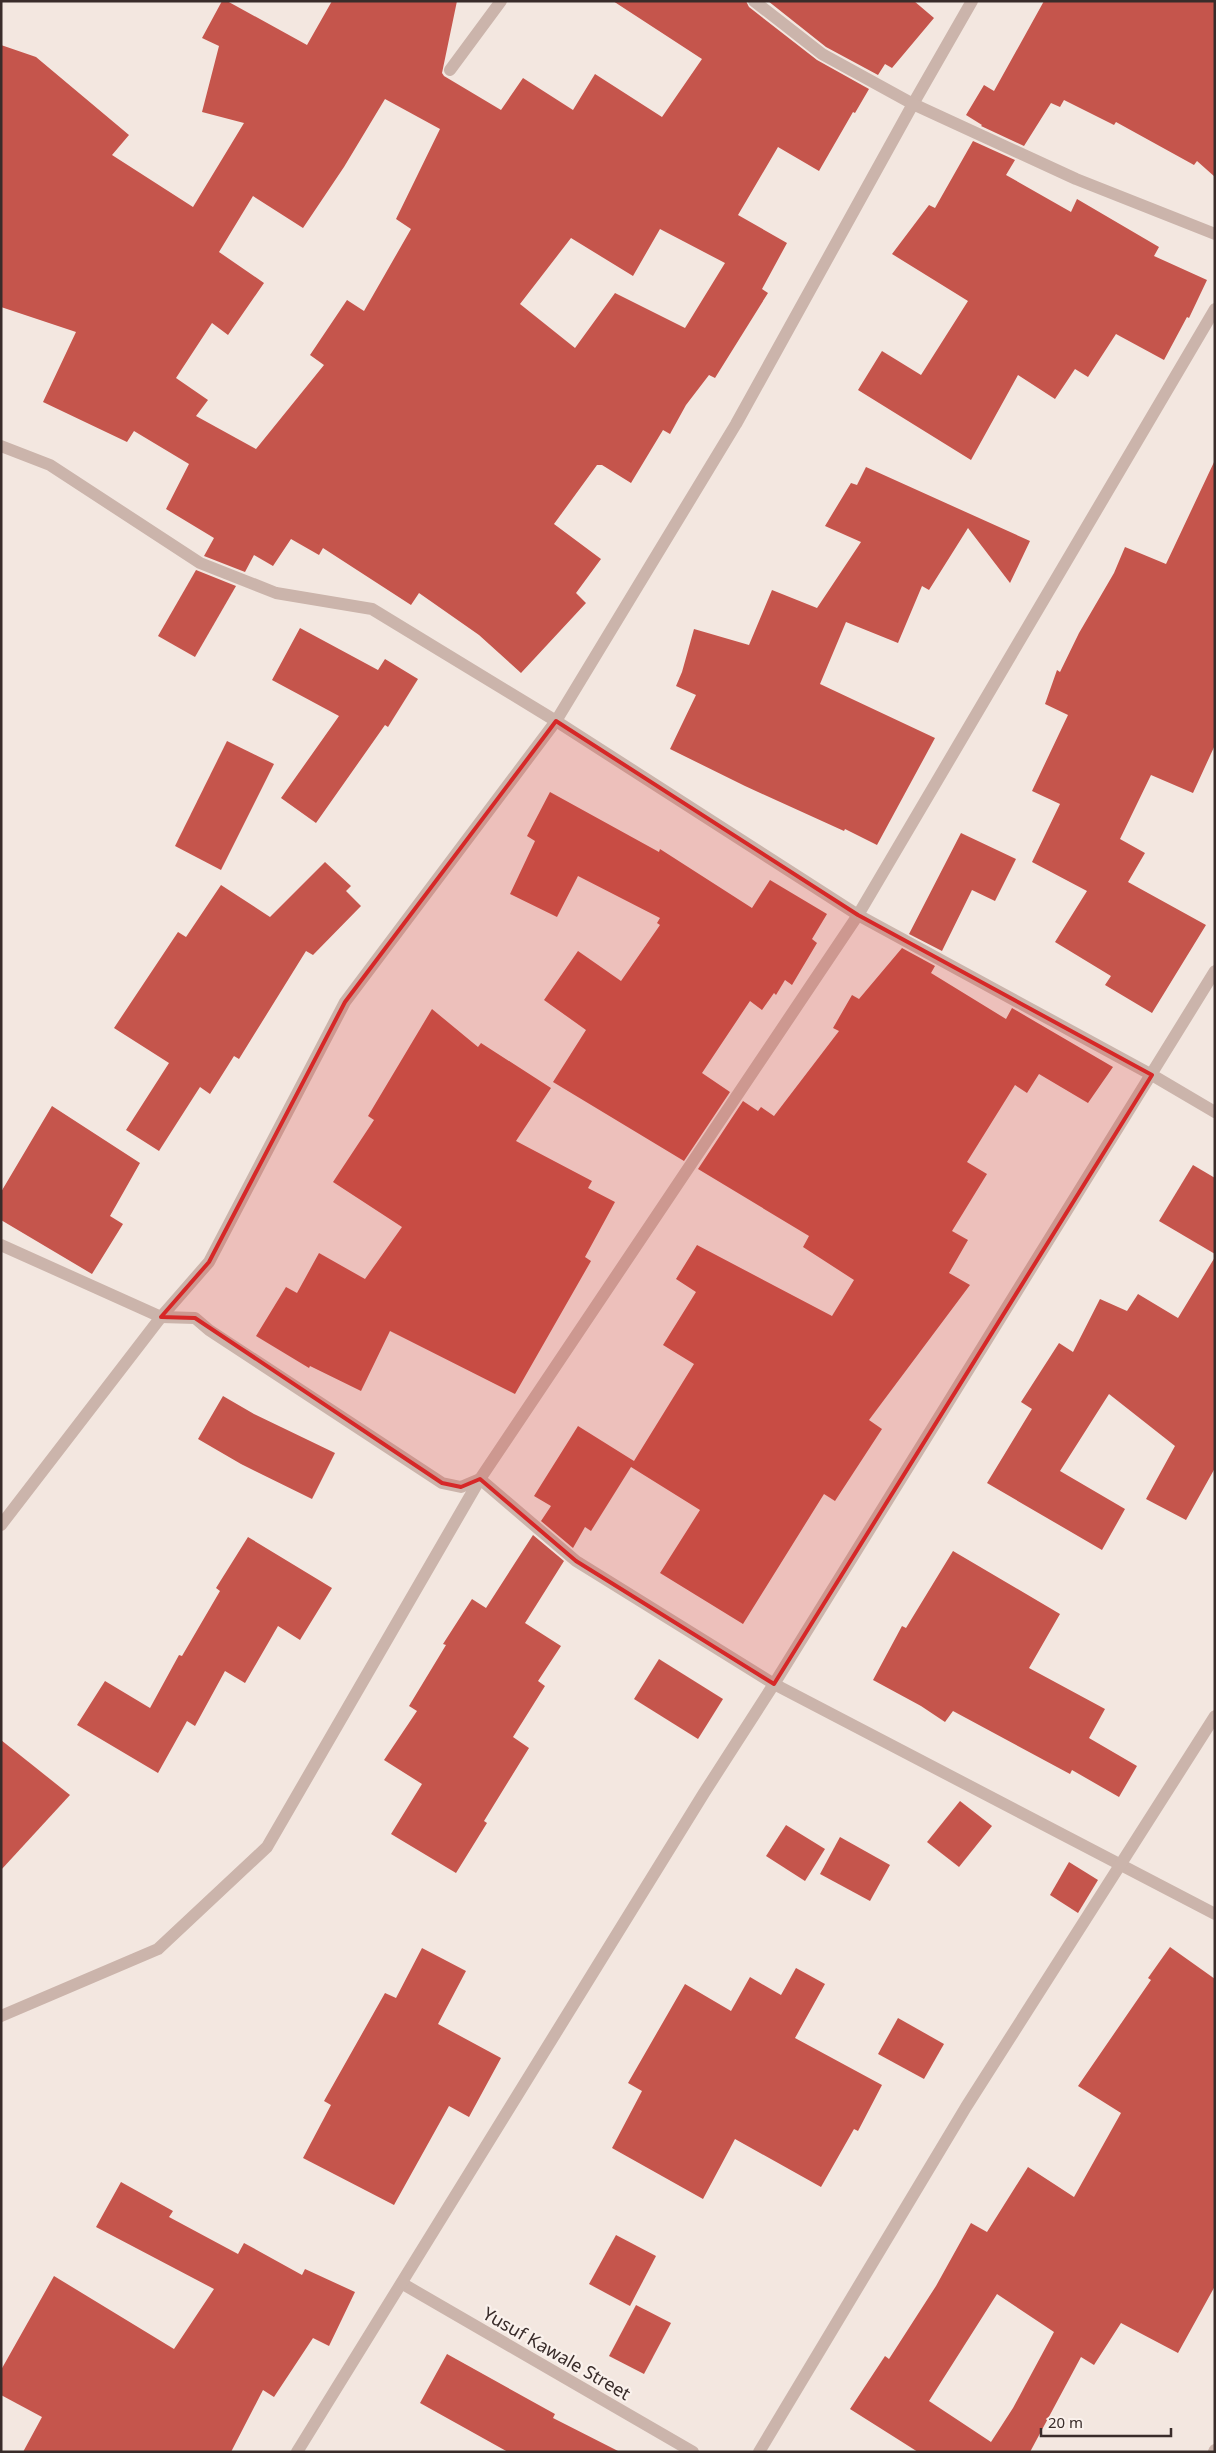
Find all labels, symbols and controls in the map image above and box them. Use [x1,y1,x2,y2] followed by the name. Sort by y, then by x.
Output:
[479,2301,636,2405] street label: Yusuf Kawale Street
[1041,2406,1171,2438] scale bar
[1048,2412,1083,2432] text: 20 m

